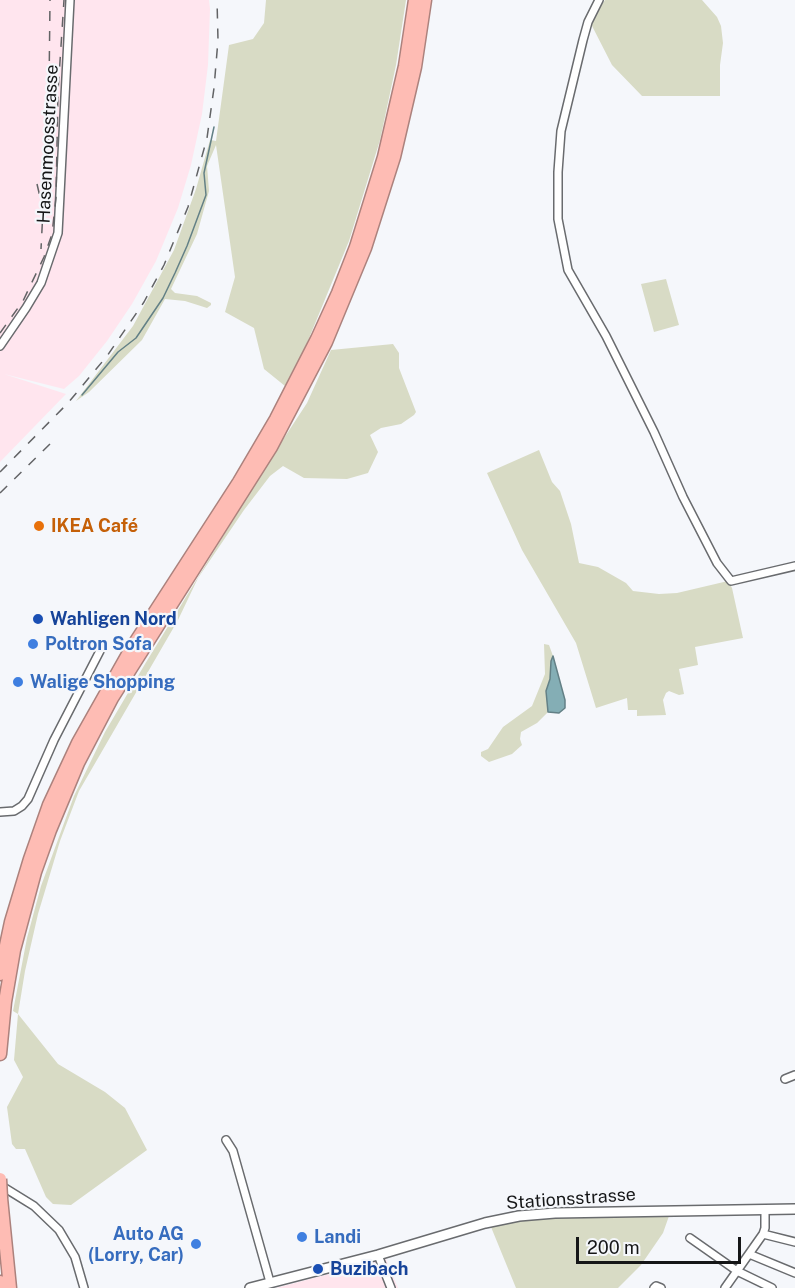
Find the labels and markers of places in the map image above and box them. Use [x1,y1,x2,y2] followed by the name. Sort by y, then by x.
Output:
[51,515,138,537] place label: IKEA Café
[32,519,46,533] marker: IKEA Café
[50,608,177,630] place label: Wahligen Nord
[31,612,45,626] marker: Wahligen Nord
[45,633,152,655] place label: Poltron Sofa
[26,637,40,651] marker: Poltron Sofa
[30,671,175,693] place label: Walige Shopping
[11,675,25,689] marker: Walige Shopping
[88,1223,184,1266] place label: Auto AG (Lorry, Car)
[314,1226,361,1248] place label: Landi
[295,1230,309,1244] marker: Landi
[189,1237,203,1251] marker: Auto AG (Lorry, Car)
[330,1258,408,1280] place label: Buzibach
[311,1262,325,1276] marker: Buzibach

